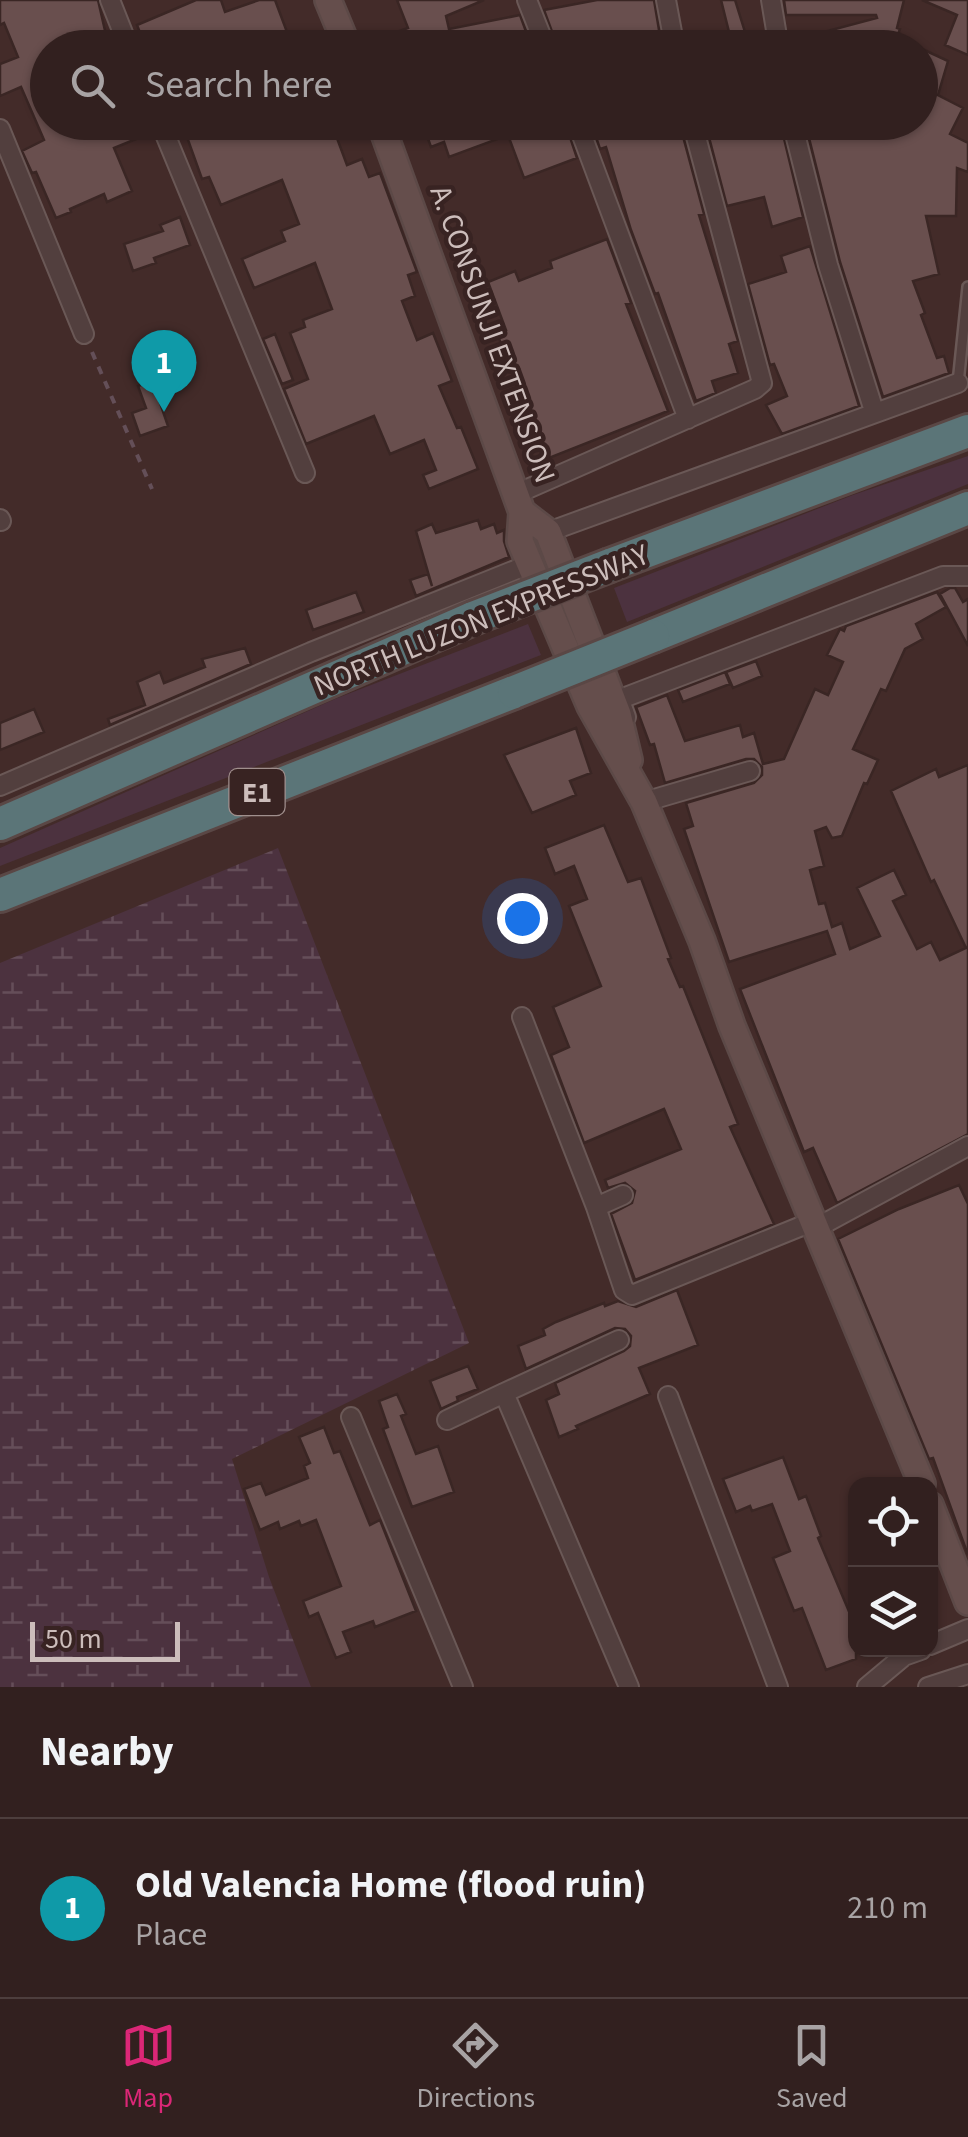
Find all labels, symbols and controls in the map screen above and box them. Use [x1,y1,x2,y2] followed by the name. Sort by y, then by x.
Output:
[30,30,938,140] search box
[65,58,120,113] icon: search
[145,58,332,112] text: Search here
[419,179,566,489] street label: A. CONSUNJI EXTENSION
[132,330,196,412] pin: 1
[307,533,656,707] street label: NORTH LUZON EXPRESSWAY
[230,769,284,815] road number: E1
[497,893,548,944] your location
[848,1477,938,1657] map controls
[848,1477,938,1567] button: locate
[848,1567,938,1657] button: layers
[30,1617,180,1662] scale bar
[45,1619,102,1659] text: 50 m
[40,1722,174,1782] text: Nearby
[135,1858,646,1912] text: Old Valencia Home (flood ruin)
[64,1885,81,1931] text: 1
[847,1885,928,1931] text: 210 m
[135,1912,207,1958] text: Place
[121,2018,176,2118] tab: Map
[417,2018,535,2118] tab: Directions
[776,2018,847,2118] tab: Saved

